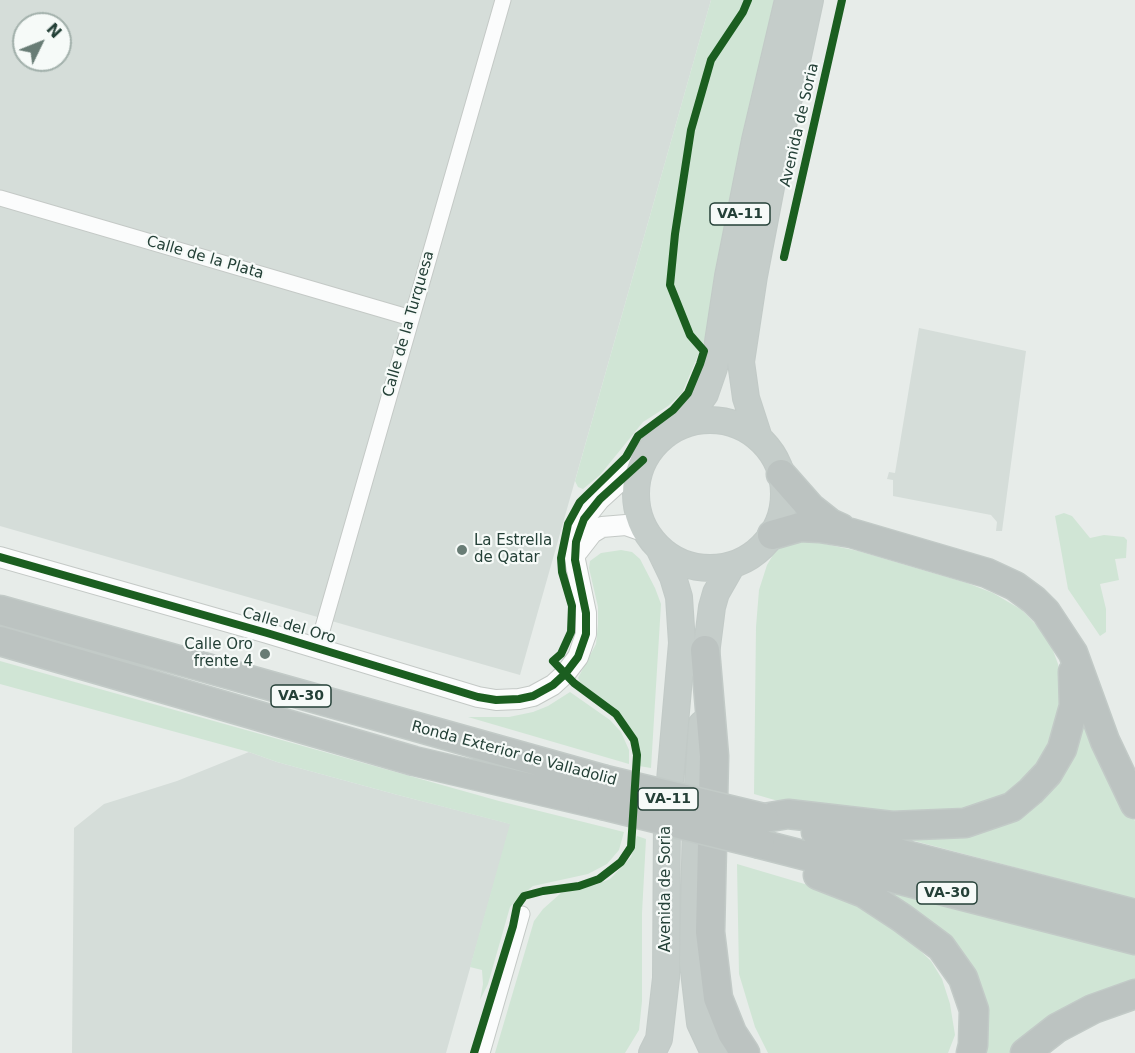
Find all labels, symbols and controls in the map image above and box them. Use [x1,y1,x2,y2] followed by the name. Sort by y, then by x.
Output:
[12,12,72,72] north arrow
[43,19,66,42] text: N
[777,61,823,189] street label: Avenida de Soria
[710,203,770,225] road number: VA-11
[144,233,266,283] street label: Calle de la Plata
[380,249,438,399] street label: Calle de la Turquesa
[474,532,552,567] place label: La Estrella de Qatar
[455,543,469,557] marker: La Estrella de Qatar
[240,604,338,648] street label: Calle del Oro
[184,636,253,671] place label: Calle Oro frente 4
[258,647,272,661] marker: Calle Oro frente 4
[271,685,331,707] road number: VA-30
[409,718,619,790] street label: Ronda Exterior de Valladolid
[638,788,698,810] road number: VA-11
[657,826,675,952] street label: Avenida de Soria
[917,882,977,904] road number: VA-30

